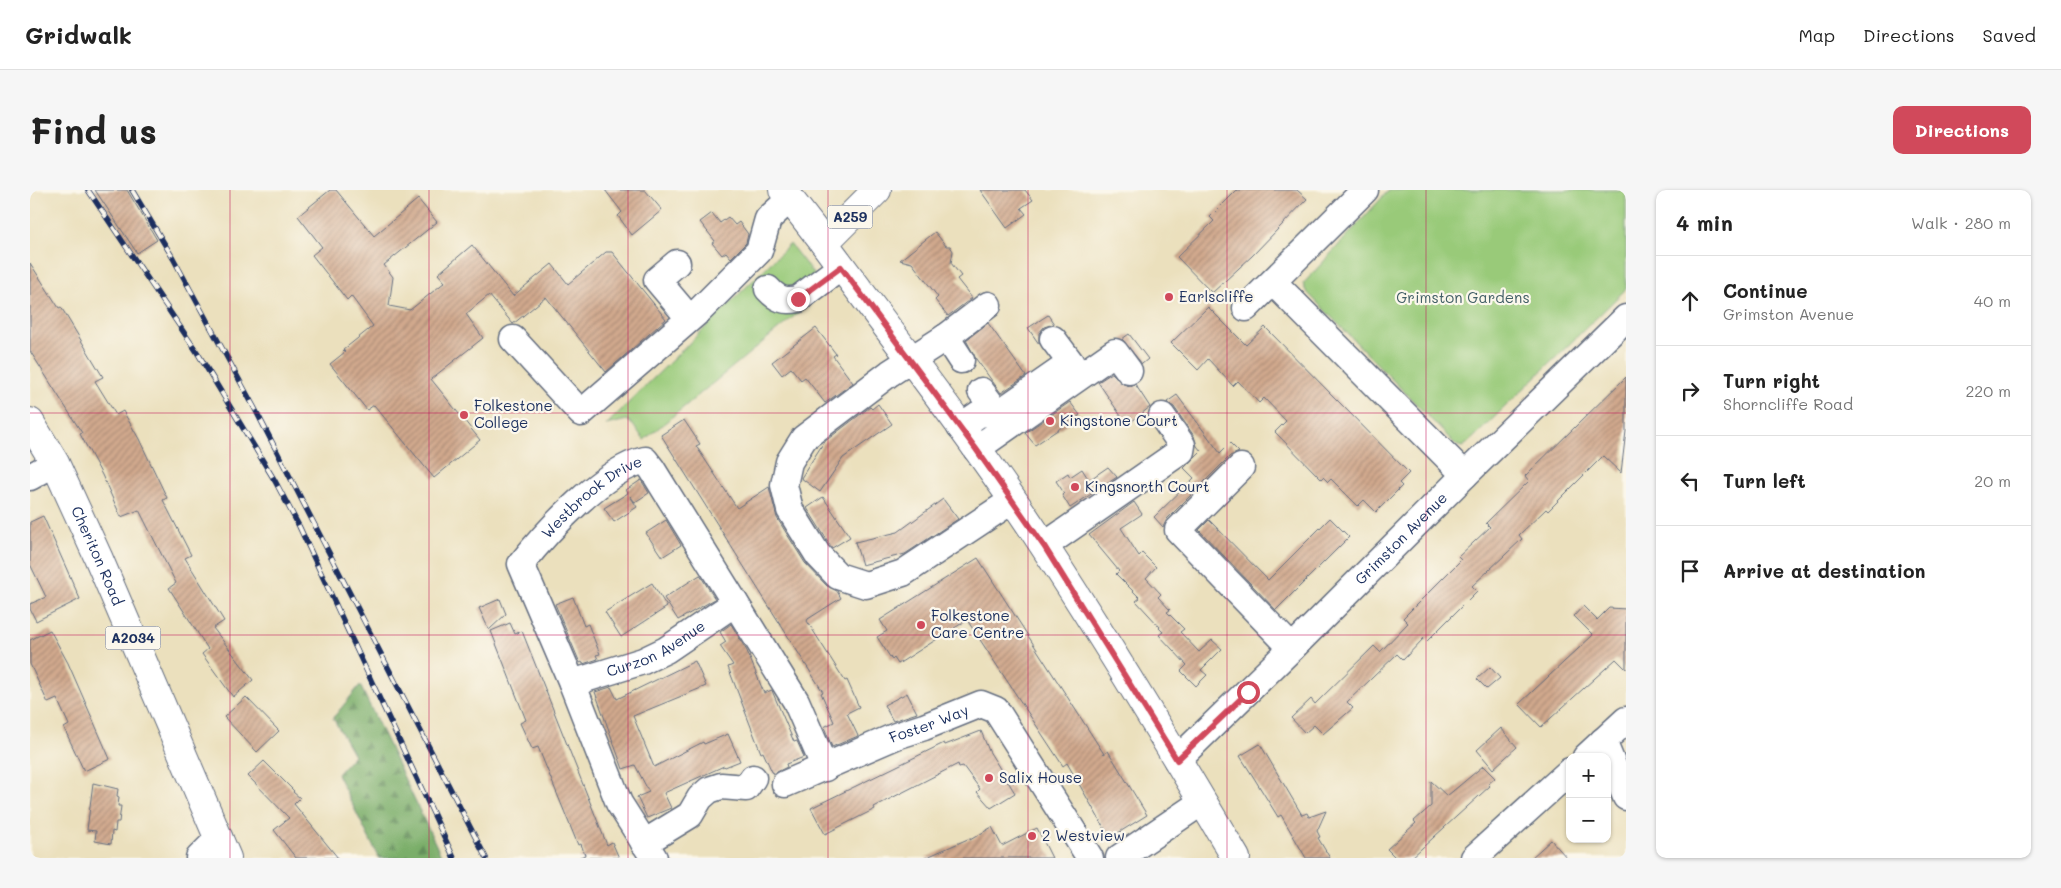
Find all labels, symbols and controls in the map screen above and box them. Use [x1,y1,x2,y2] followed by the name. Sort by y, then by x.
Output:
[25,19,132,50] text: Gridwalk
[1798,23,1835,47] text: Map
[1863,23,1955,47] text: Directions
[1983,23,2036,47] text: Saved
[1893,106,2031,154] button: Directions
[30,107,157,153] text: Find us
[828,206,872,228] road number: A259
[1676,209,1733,236] text: 4 min
[1911,212,2011,233] text: Walk · 280 m
[1723,278,1808,303] text: Continue
[1179,286,1254,306] place label: Earlscliffe
[1396,287,1530,307] park label: Grimston Gardens
[1676,287,1704,315] icon: ahead
[787,288,810,311] route end
[1974,290,2011,311] text: 40 m
[1163,291,1175,303] marker: Earlscliffe
[1723,303,1854,324] text: Grimston Avenue
[1723,368,1820,393] text: Turn right
[1676,377,1704,405] icon: right
[1965,380,2011,401] text: 220 m
[1723,393,1853,414] text: Shorncliffe Road
[474,395,553,432] place label: Folkestone College
[458,409,470,421] marker: Folkestone College
[1060,410,1178,430] place label: Kingstone Court
[1044,415,1056,427] marker: Kingstone Court
[537,450,644,542] street label: Westbrook Drive
[1676,467,1704,495] icon: left
[1723,468,1806,493] text: Turn left
[1974,470,2011,491] text: 20 m
[1085,476,1210,496] place label: Kingsnorth Court
[1069,481,1081,493] marker: Kingsnorth Court
[1350,487,1451,589] street label: Grimston Avenue
[67,503,129,608] street label: Cheriton Road
[1676,557,1704,585] icon: arrive
[1723,558,1926,583] text: Arrive at destination
[931,605,1024,642] place label: Folkestone Care Centre
[604,615,709,681] street label: Curzon Avenue
[915,619,927,631] marker: Folkestone Care Centre
[106,626,160,649] road number: A2034
[1237,681,1260,704] route start
[886,699,971,747] street label: Foster Way
[1566,753,1611,843] map controls
[1566,753,1611,798] button: +
[999,767,1082,787] place label: Salix House
[983,772,995,784] marker: Salix House
[1566,798,1611,843] button: −
[1042,825,1125,845] place label: 2 Westview
[1026,830,1038,842] marker: 2 Westview

